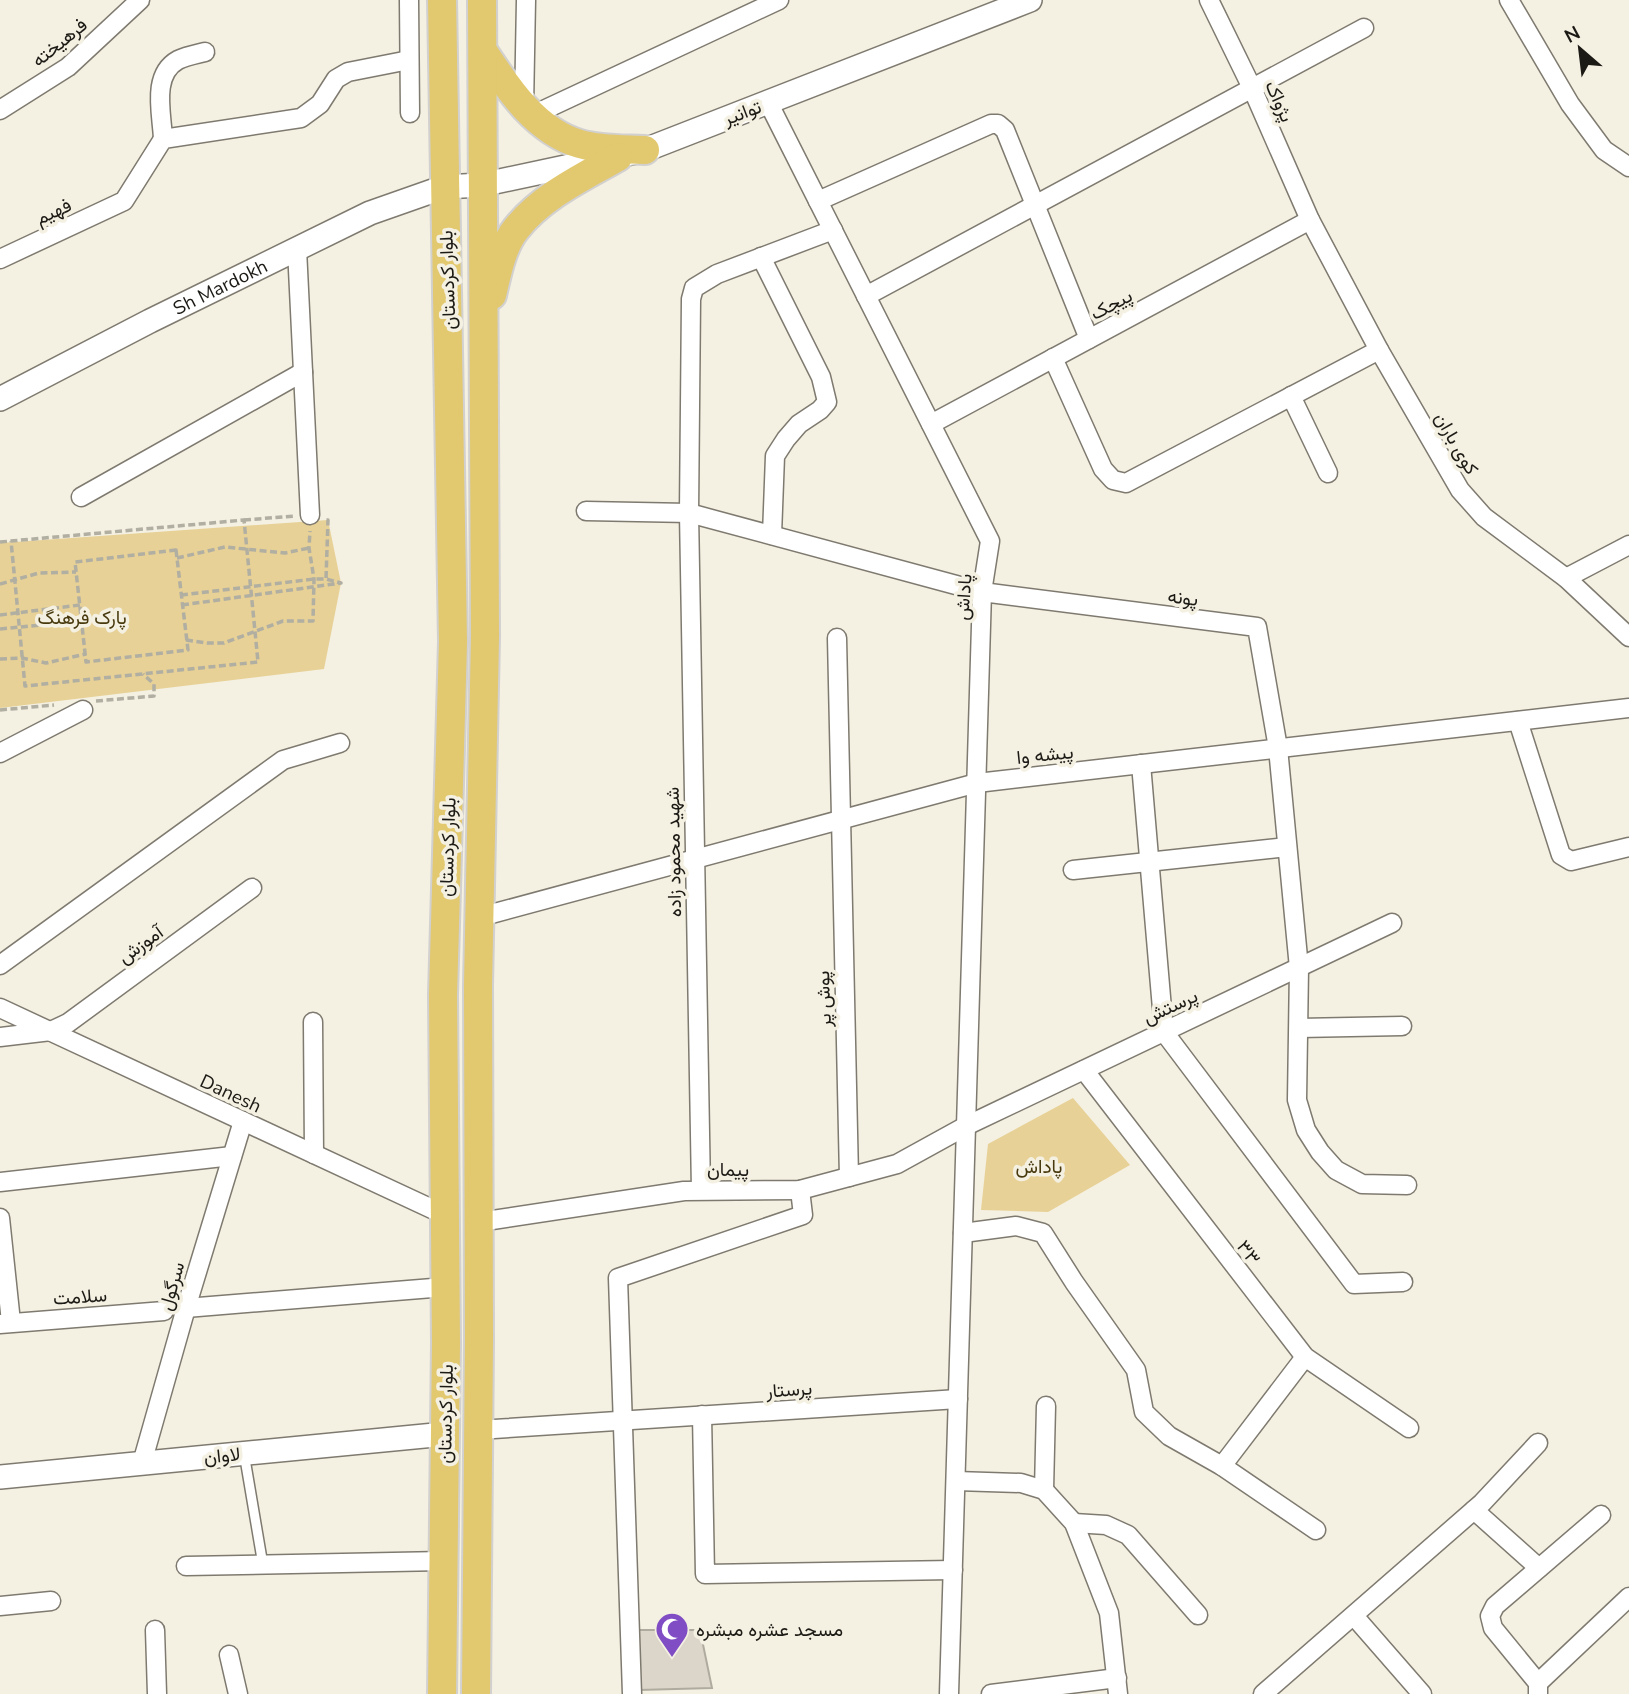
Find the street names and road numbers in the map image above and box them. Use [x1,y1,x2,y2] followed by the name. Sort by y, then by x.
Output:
[26,12,93,73] street label: فرهیخته
[1258,76,1300,126] street label: پژواک
[719,94,765,132] street label: توانیر
[31,192,76,232] street label: فهیم
[433,230,463,330] street label: بلوار کردستان
[169,253,272,322] street label: Sh Mardokh
[1086,283,1137,327] street label: پیچک
[1428,407,1484,480] street label: کوی باران
[949,573,979,621] street label: پاداش
[1166,583,1200,613] street label: پونه
[1015,739,1075,771] street label: پیشه وا
[660,787,688,917] street label: شهید محمود زاده
[433,797,463,897] street label: بلوار کردستان
[113,919,170,970] street label: آموزش
[810,970,838,1029] street label: پوش پر
[1139,983,1202,1031] street label: پرستش
[196,1068,266,1119] street label: Danesh
[707,1157,749,1183] street label: پیمان
[1230,1235,1266,1270] street label: ۳۳
[153,1259,191,1314] street label: سرگول
[52,1282,108,1312] street label: سلامت
[432,1364,460,1464] street label: بلوار کردستان
[764,1375,813,1405] street label: پرستار
[203,1441,242,1471] street label: لاوان

